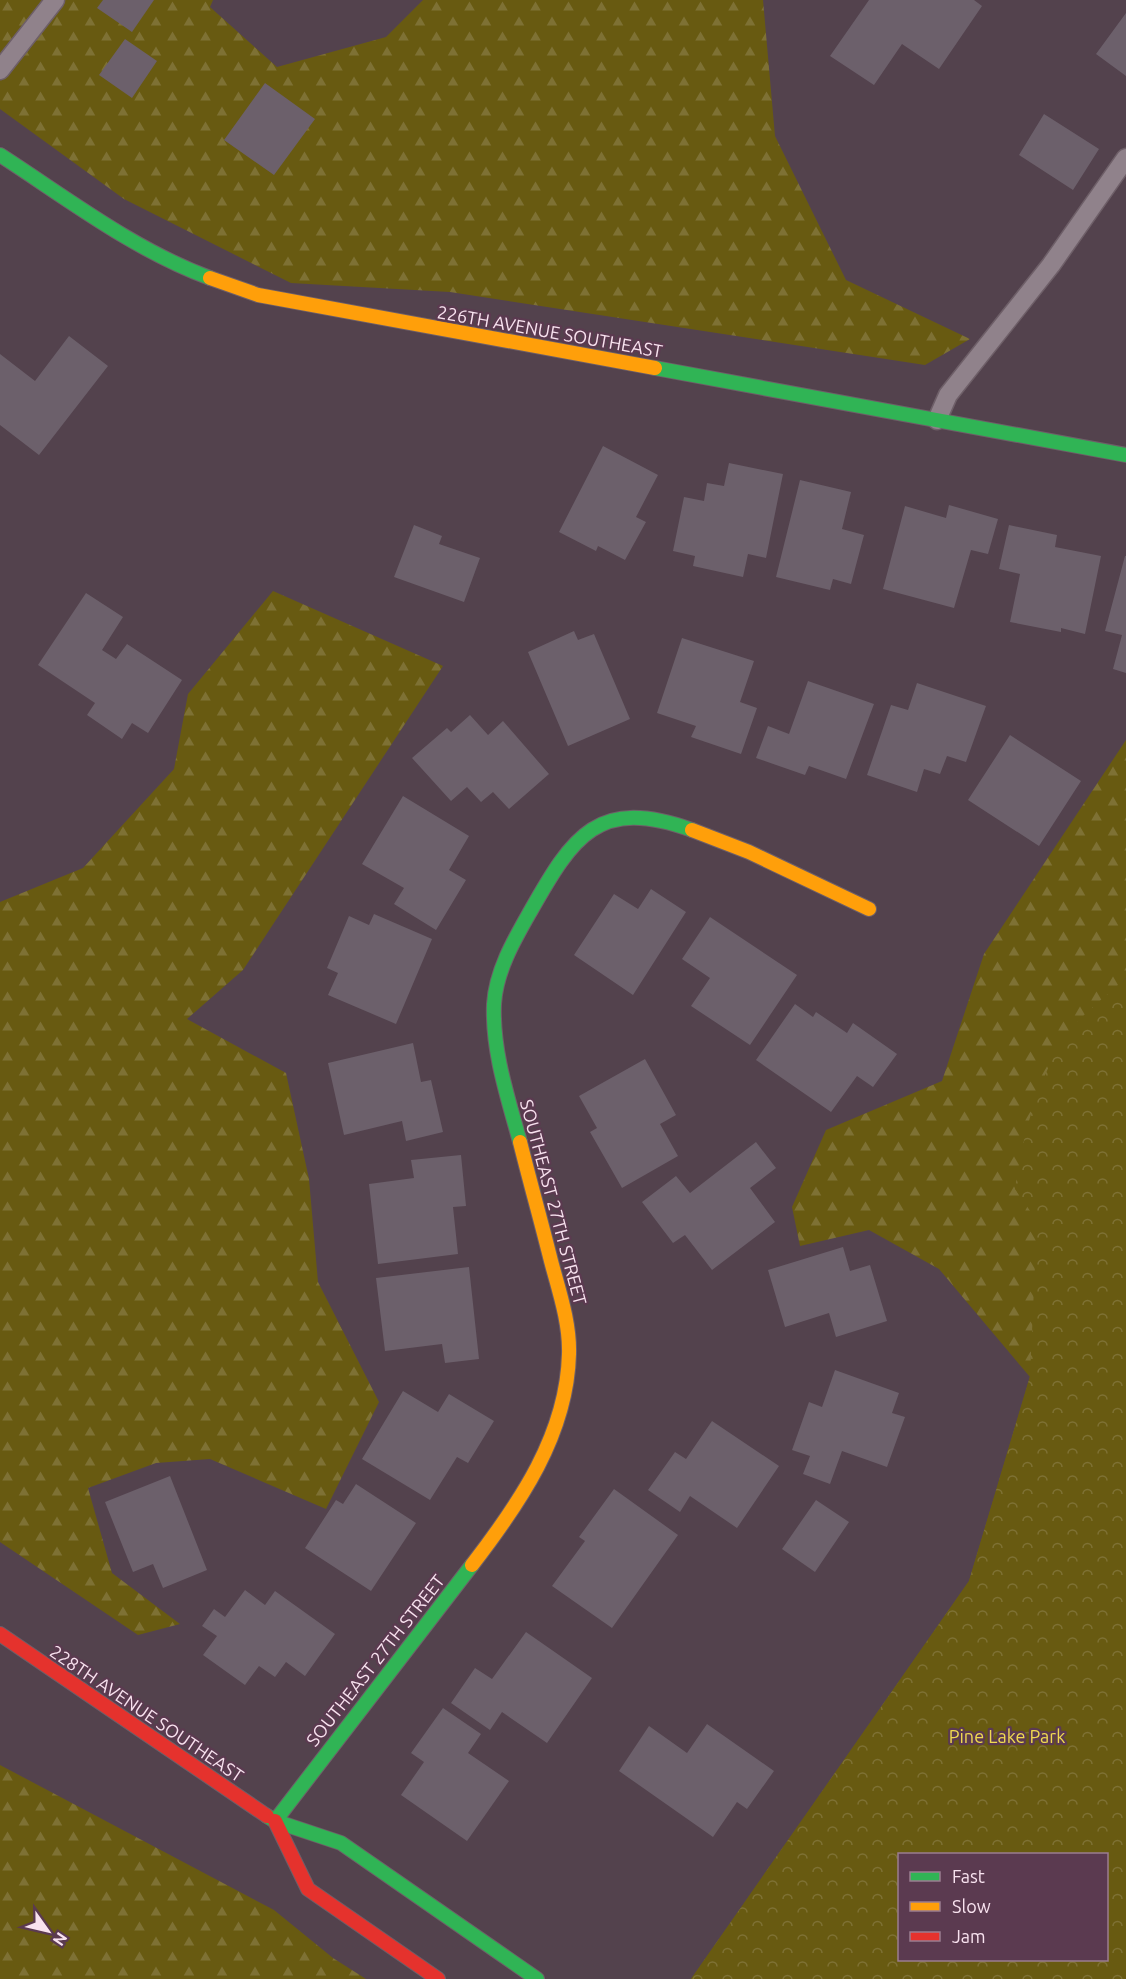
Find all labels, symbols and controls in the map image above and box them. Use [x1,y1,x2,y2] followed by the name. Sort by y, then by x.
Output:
[436,301,664,361] street label: 226TH AVENUE SOUTHEAST
[517,1097,591,1307] street label: SOUTHEAST 27TH STREET
[302,1570,448,1750] street label: SOUTHEAST 27TH STREET
[47,1641,247,1785] street label: 228TH AVENUE SOUTHEAST
[949,1726,1065,1746] park label: Pine Lake Park
[898,1853,1108,1961] legend
[952,1866,985,1886] text: Fast
[952,1896,991,1916] text: Slow
[18,1901,78,1961] north arrow
[952,1926,986,1946] text: Jam
[50,1929,71,1949] text: N

